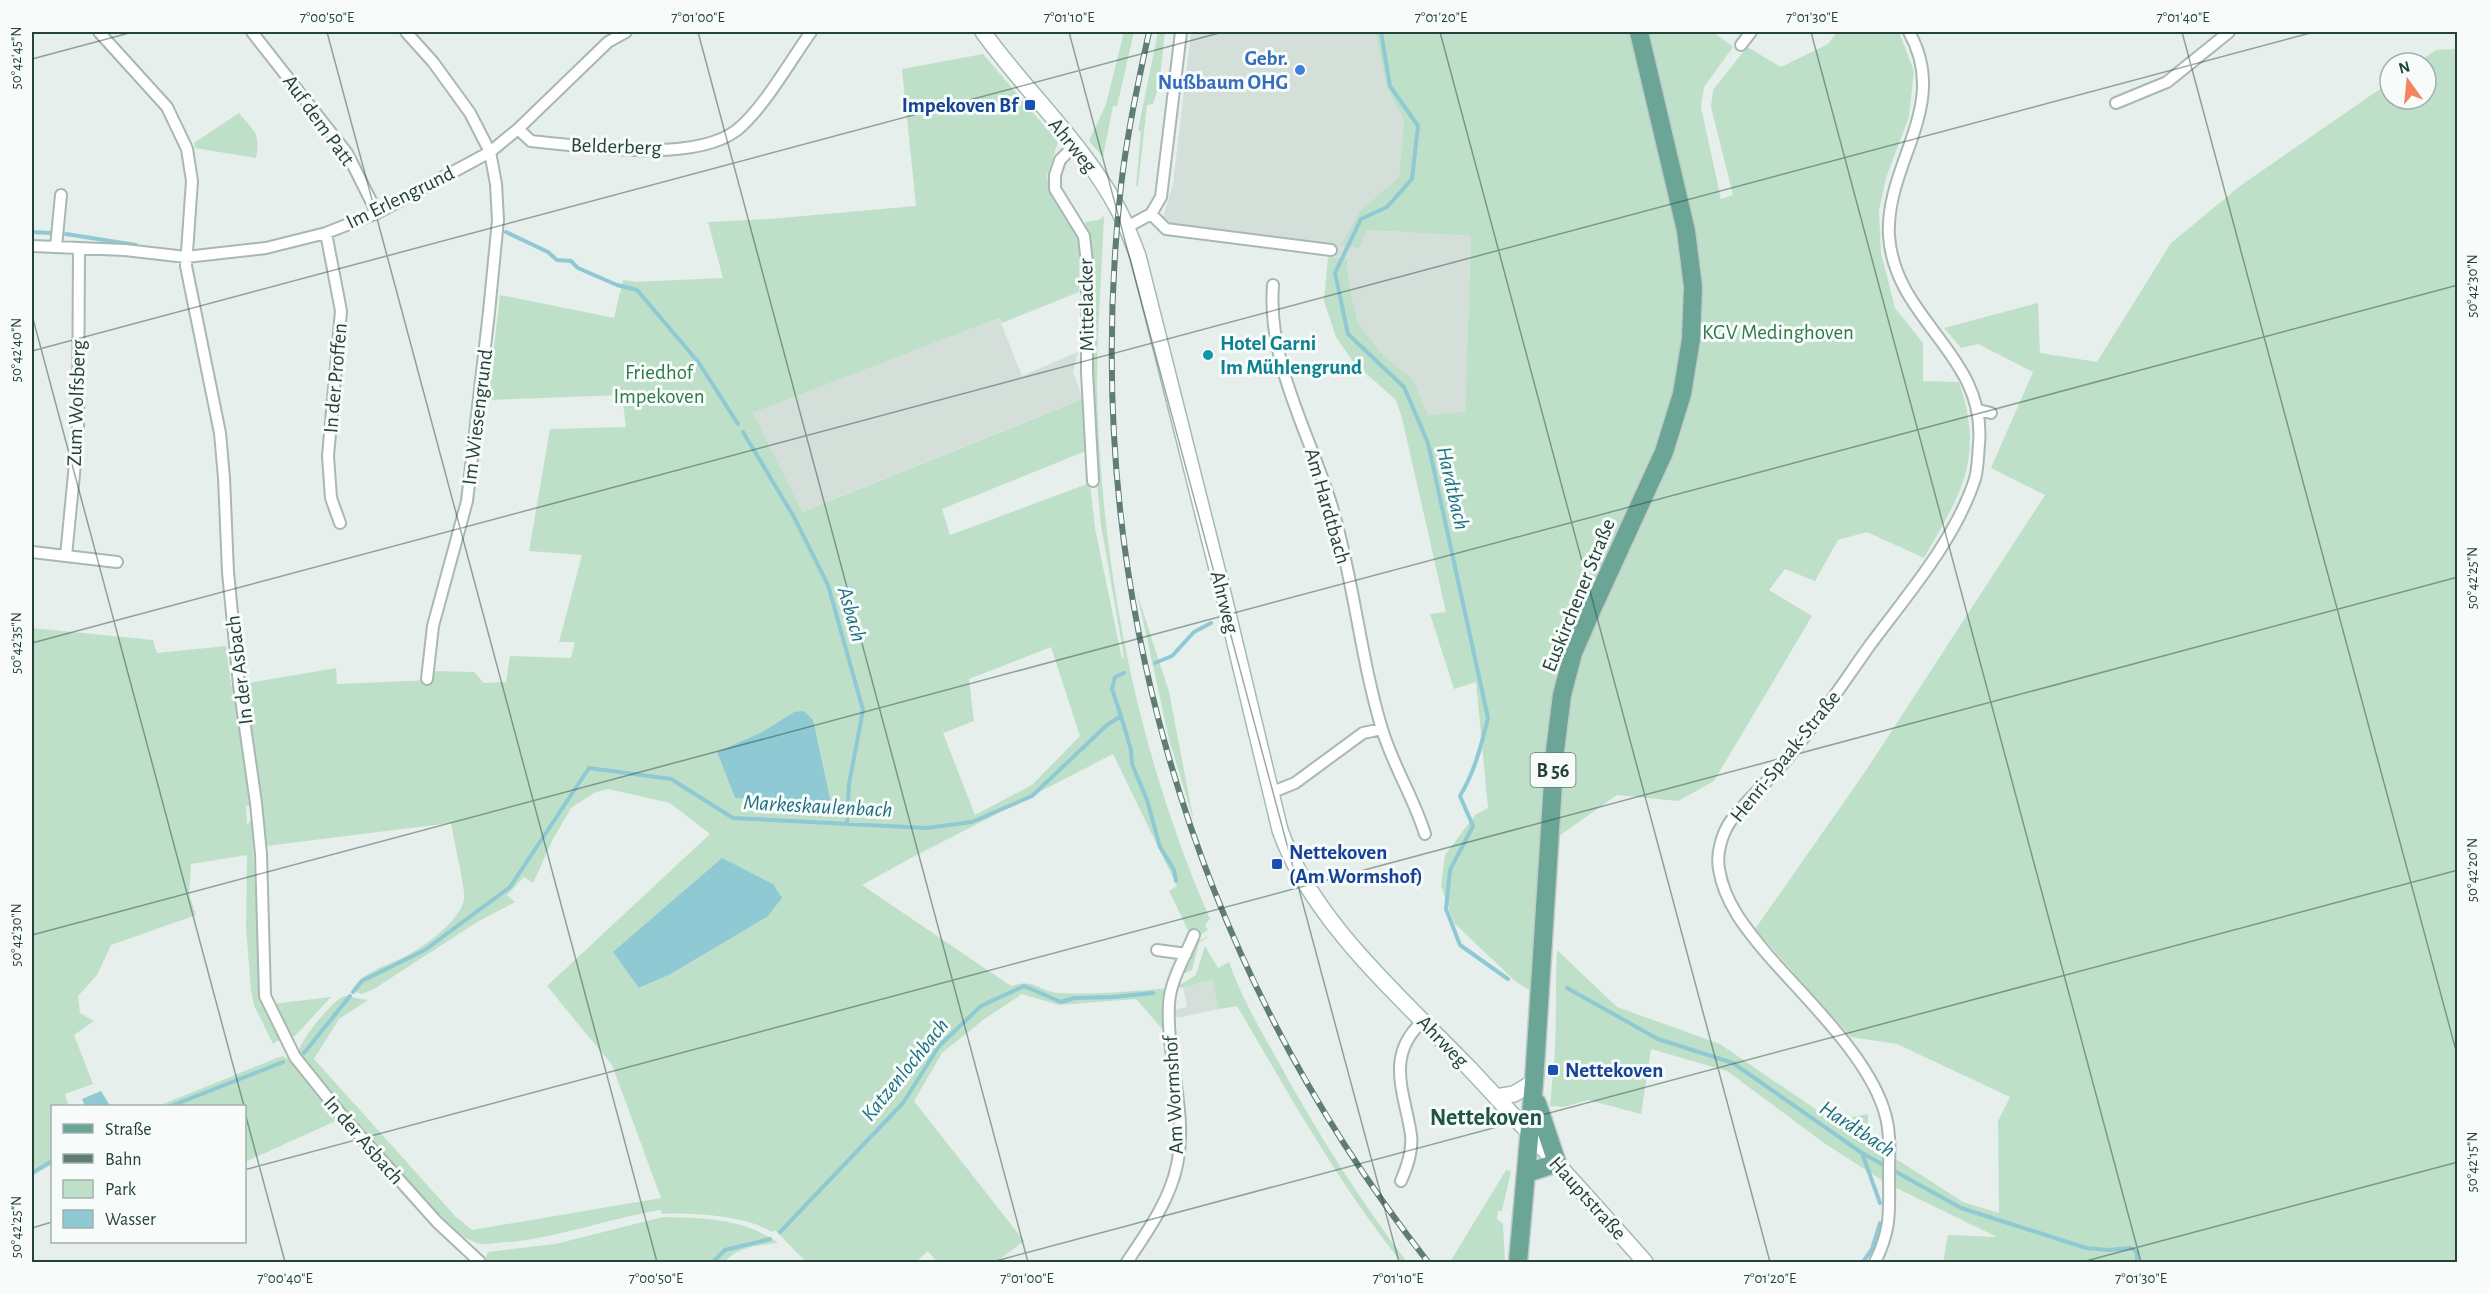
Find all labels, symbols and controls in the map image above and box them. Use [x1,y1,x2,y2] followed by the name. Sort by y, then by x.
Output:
[300,10,354,25] text: 7°00'50"E
[671,10,725,25] text: 7°01'00"E
[1044,10,1094,25] text: 7°01'10"E
[1415,10,1467,25] text: 7°01'20"E
[1786,10,1838,25] text: 7°01'30"E
[2157,10,2209,25] text: 7°01'40"E
[9,26,24,90] text: 50°42'45"N
[1158,48,1288,93] place label: Gebr. Nußbaum OHG
[2378,51,2438,111] north arrow
[2397,58,2412,77] text: N
[1293,63,1307,77] marker: Gebr. Nußbaum OHG
[279,71,359,170] street label: Auf dem Patt
[902,95,1020,116] place label: Impekoven Bf
[1023,98,1037,112] marker: Impekoven Bf
[1044,114,1101,177] street label: Ahrweg
[570,134,662,159] street label: Belderberg
[343,162,458,233] street label: Im Erlengrund
[2465,254,2480,318] text: 50°42'30"N
[1075,258,1098,352] street label: Mittelacker
[9,318,24,382] text: 50°42'40"N
[320,322,351,434] street label: In der Proffen
[1702,322,1854,343] park label: KGV Medinghoven
[1220,333,1362,378] place label: Hotel Garni Im Mühlengrund
[64,339,89,467] street label: Zum Wolfsberg
[459,348,496,486] street label: Im Wiesengrund
[1201,348,1215,362] marker: Hotel Garni Im Mühlengrund
[614,362,704,407] park label: Friedhof Impekoven
[1433,444,1473,532] water label: Hardtbach
[1301,446,1354,566] street label: Am Hardtbach
[1538,516,1619,675] street label: Euskirchener Straße
[2465,547,2480,609] text: 50°42'25"N
[1207,569,1243,636] street label: Ahrweg
[833,583,870,644] water label: Asbach
[9,612,24,674] text: 50°42'35"N
[222,614,257,726] street label: In der Asbach
[1726,687,1845,826] street label: Henri-Spaak-Straße
[1530,753,1576,787] road number: B 56
[743,791,893,821] water label: Markeskaulenbach
[2465,838,2480,902] text: 50°42'20"N
[1289,842,1423,887] place label: Nettekoven (Am Wormshof)
[1270,857,1284,871] marker: Nettekoven (Am Wormshof)
[9,903,24,967] text: 50°42'30"N
[1413,1011,1473,1072] street label: Ahrweg
[857,1014,953,1125] water label: Katzenlochbach
[1160,1034,1187,1155] street label: Am Wormshof
[1565,1060,1663,1081] place label: Nettekoven
[1546,1063,1560,1077] marker: Nettekoven
[320,1092,408,1189] street label: In der Asbach
[1816,1097,1899,1161] water label: Hardtbach
[51,1105,246,1243] legend
[1430,1106,1542,1130] district label: Nettekoven
[105,1121,151,1139] text: Straße
[2465,1132,2480,1193] text: 50°42'15"N
[105,1151,141,1169] text: Bahn
[1545,1153,1630,1244] street label: Hauptstraße
[105,1181,137,1199] text: Park
[9,1196,24,1258] text: 50°42'25"N
[105,1211,156,1229] text: Wasser
[257,1271,313,1286] text: 7°00'40"E
[629,1271,683,1286] text: 7°00'50"E
[1000,1271,1054,1286] text: 7°01'00"E
[1373,1271,1423,1286] text: 7°01'10"E
[1744,1271,1796,1286] text: 7°01'20"E
[2115,1271,2167,1286] text: 7°01'30"E

